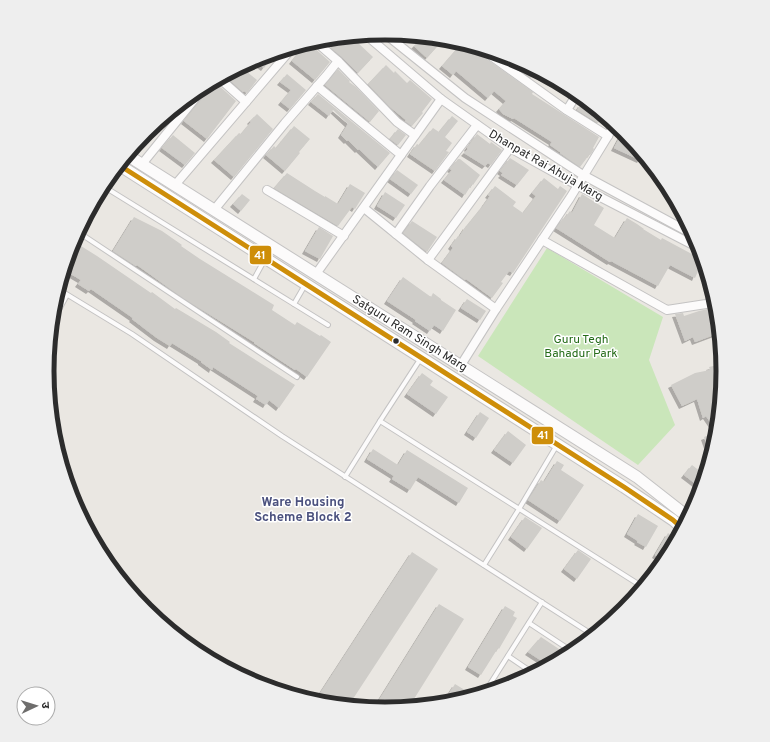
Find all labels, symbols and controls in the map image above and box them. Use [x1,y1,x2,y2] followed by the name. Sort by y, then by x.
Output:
[485,127,606,205] street label: Dhanpat Rai Ahuja Marg
[249,245,272,265] line badge: 41
[254,249,266,263] text: 41
[349,292,470,376] street label: Satguru Ram Singh Marg
[544,332,618,362] park label: Guru Tegh Bahadur Park
[391,336,401,346] unlabelled marker
[531,426,554,445] line badge: 41
[537,429,549,443] text: 41
[254,495,352,526] district label: Ware Housing Scheme Block 2
[16,686,56,726] north arrow
[38,702,52,710] text: उ

